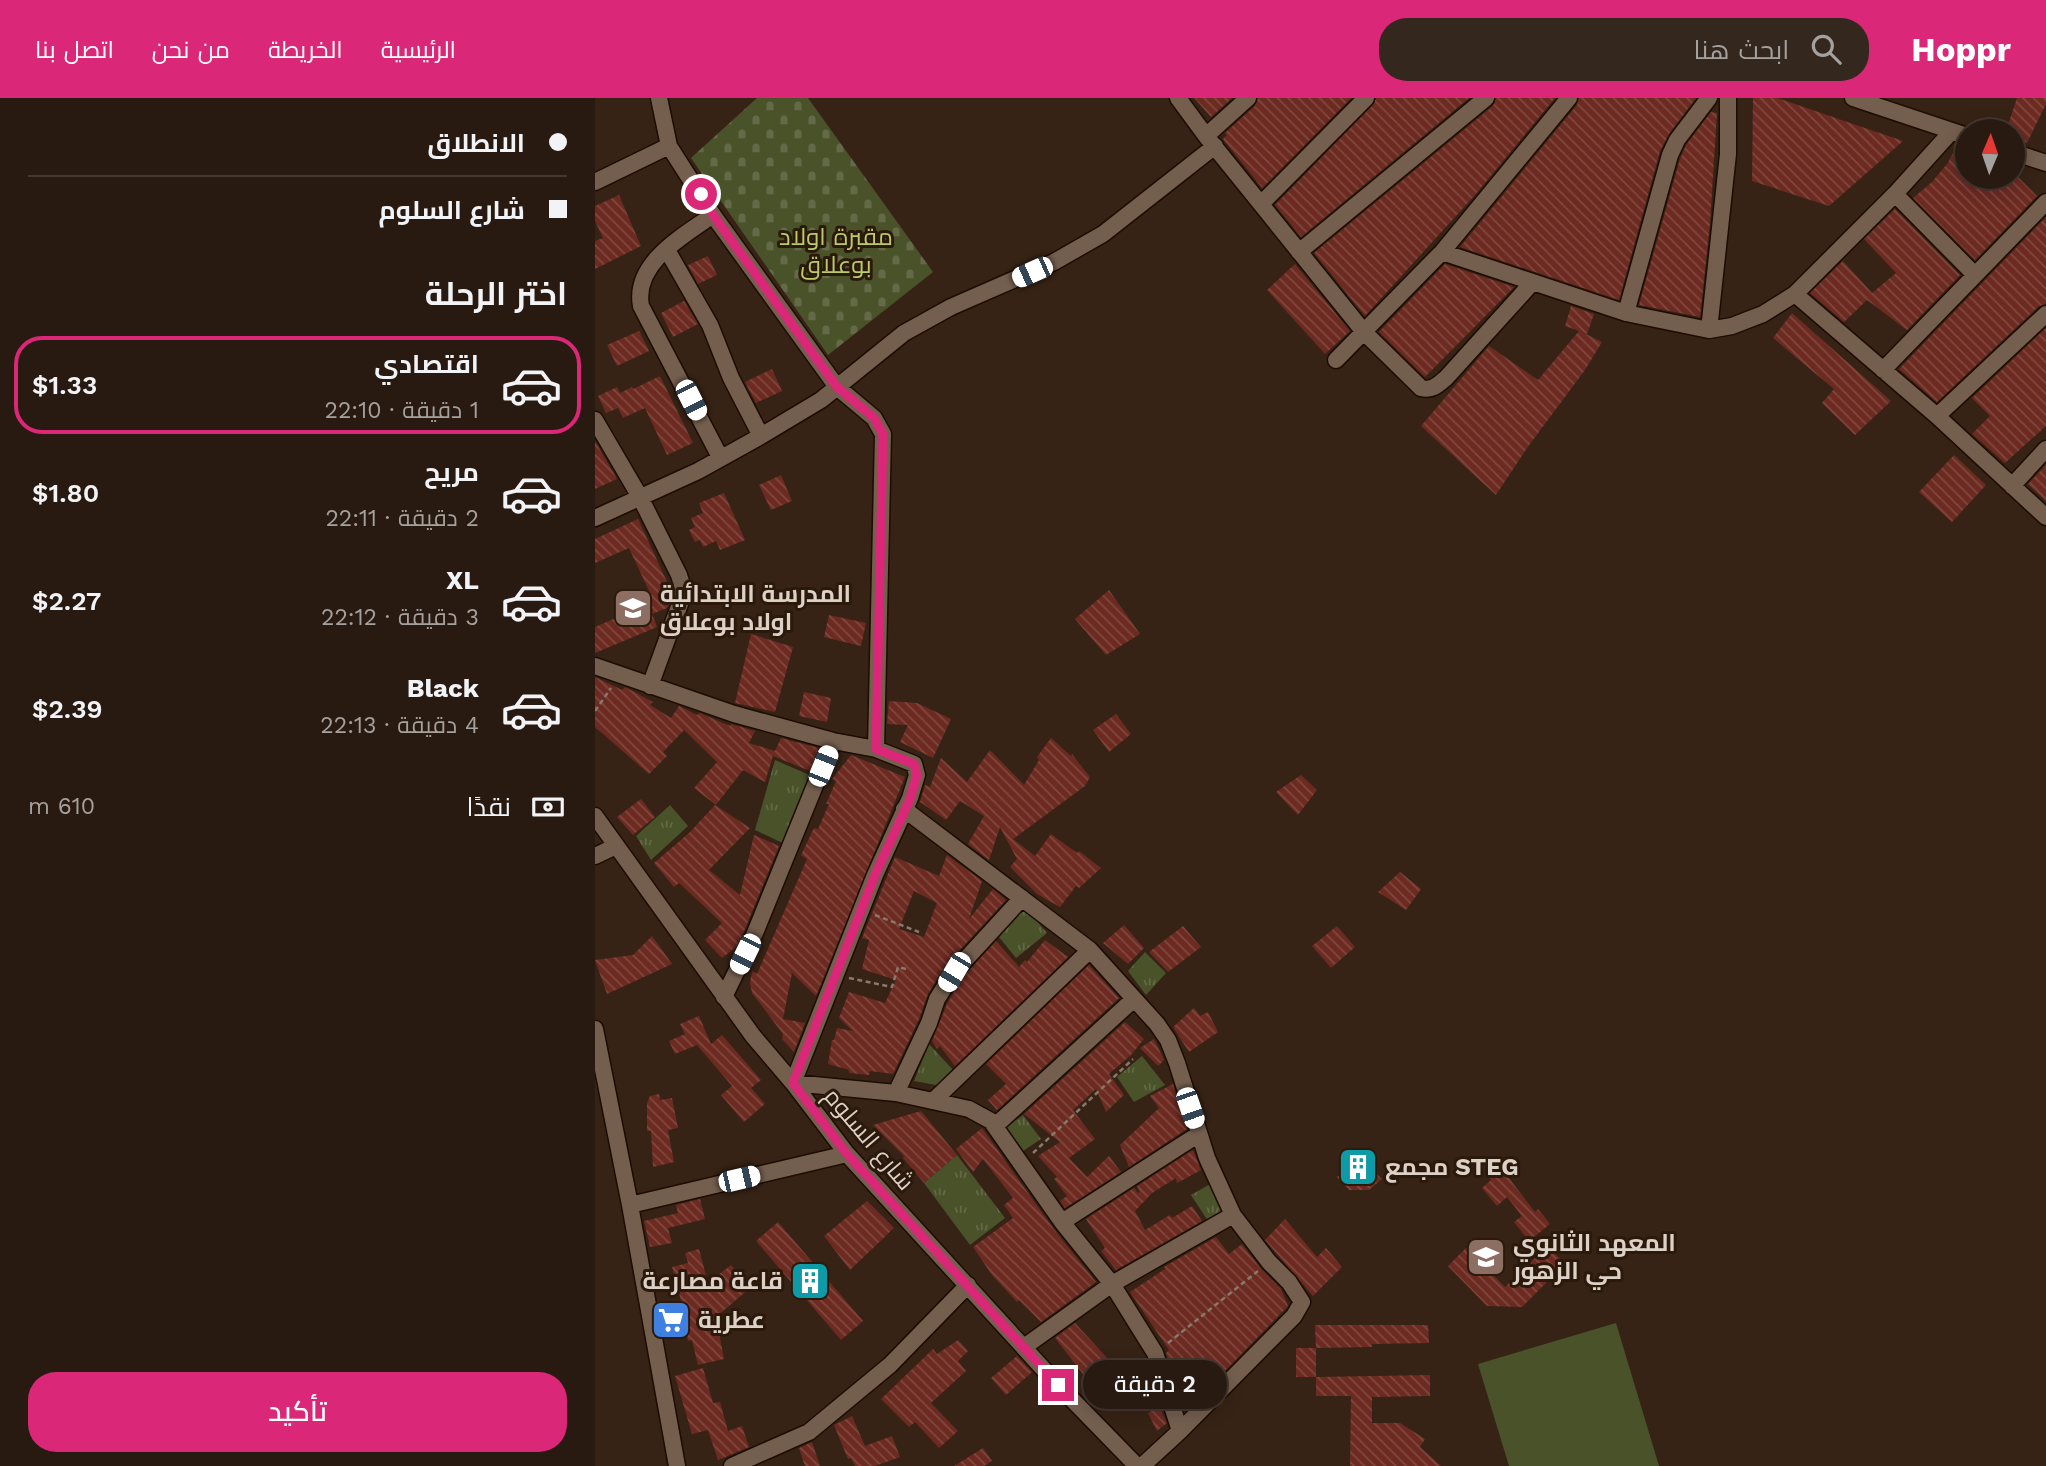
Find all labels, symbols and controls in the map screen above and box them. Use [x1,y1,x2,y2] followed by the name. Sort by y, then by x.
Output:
[1379,18,1869,81] search box
[1807,30,1845,68] icon: search
[1911,30,2011,69] text: Hoppr
[1694,35,1789,65] text: ابحث هنا
[35,36,114,64] text: اتصل بنا
[152,36,230,64] text: من نحن
[268,36,343,64] text: الخريطة
[381,36,456,64] text: الرئيسية
[1955,119,2025,189] north arrow
[1955,119,2025,189] map controls
[427,128,525,158] text: الانطلاق
[685,178,717,210] route start
[378,195,525,225] text: شارع السلوم
[779,223,893,280] park label: مقبرة اولاد بوعلاق
[1009,254,1056,290] car
[425,275,567,313] text: اختر الرحلة
[374,349,479,379] text: اقتصادي
[500,354,563,417] icon: car
[32,370,97,400] text: $1.33
[673,377,710,423] car
[325,397,479,424] text: 1 دقيقة · 22:10
[424,457,479,487] text: مريح
[500,462,563,525] icon: car
[32,478,99,508] text: $1.80
[325,505,479,532] text: 2 دقيقة · 22:11
[446,565,479,595] text: XL
[500,570,563,633] icon: car
[660,580,851,636] place label: المدرسة الابتدائية اولاد بوعلاق
[32,586,101,616] text: $2.27
[612,587,654,629] school or university icon: المدرسة الابتدائية اولاد بوعلاق
[321,604,479,631] text: 3 دقيقة · 22:12
[407,673,479,703] text: Black
[500,678,563,741] icon: car
[32,694,103,724] text: $2.39
[320,712,479,739] text: 4 دقيقة · 22:13
[806,743,841,789] car
[529,788,567,826] icon: cash
[467,792,511,822] text: نقدًا
[28,793,95,820] text: 610 m
[727,931,764,977] car
[935,949,974,995] car
[817,1082,920,1197] street label: شارع السلوم
[1174,1085,1207,1131] car
[1337,1146,1379,1188] building icon: مجمع STEG
[1385,1153,1519,1183] place label: مجمع STEG
[717,1164,762,1194] car
[1512,1229,1676,1290] place label: المعهد الثانوي حي الزهور
[1465,1236,1507,1278] school or university icon: المعهد الثانوي حي الزهور
[789,1260,831,1302] building icon: قاعة مصارعة
[643,1267,783,1295] place label: قاعة مصارعة
[650,1299,692,1341] supermarket icon: عطرية
[698,1306,765,1334] place label: عطرية
[1083,1360,1226,1410] callout: 2 دقيقة
[1042,1369,1074,1401] route end
[1114,1371,1196,1398] text: 2 دقيقة
[28,1372,567,1452] button: تأكيد

